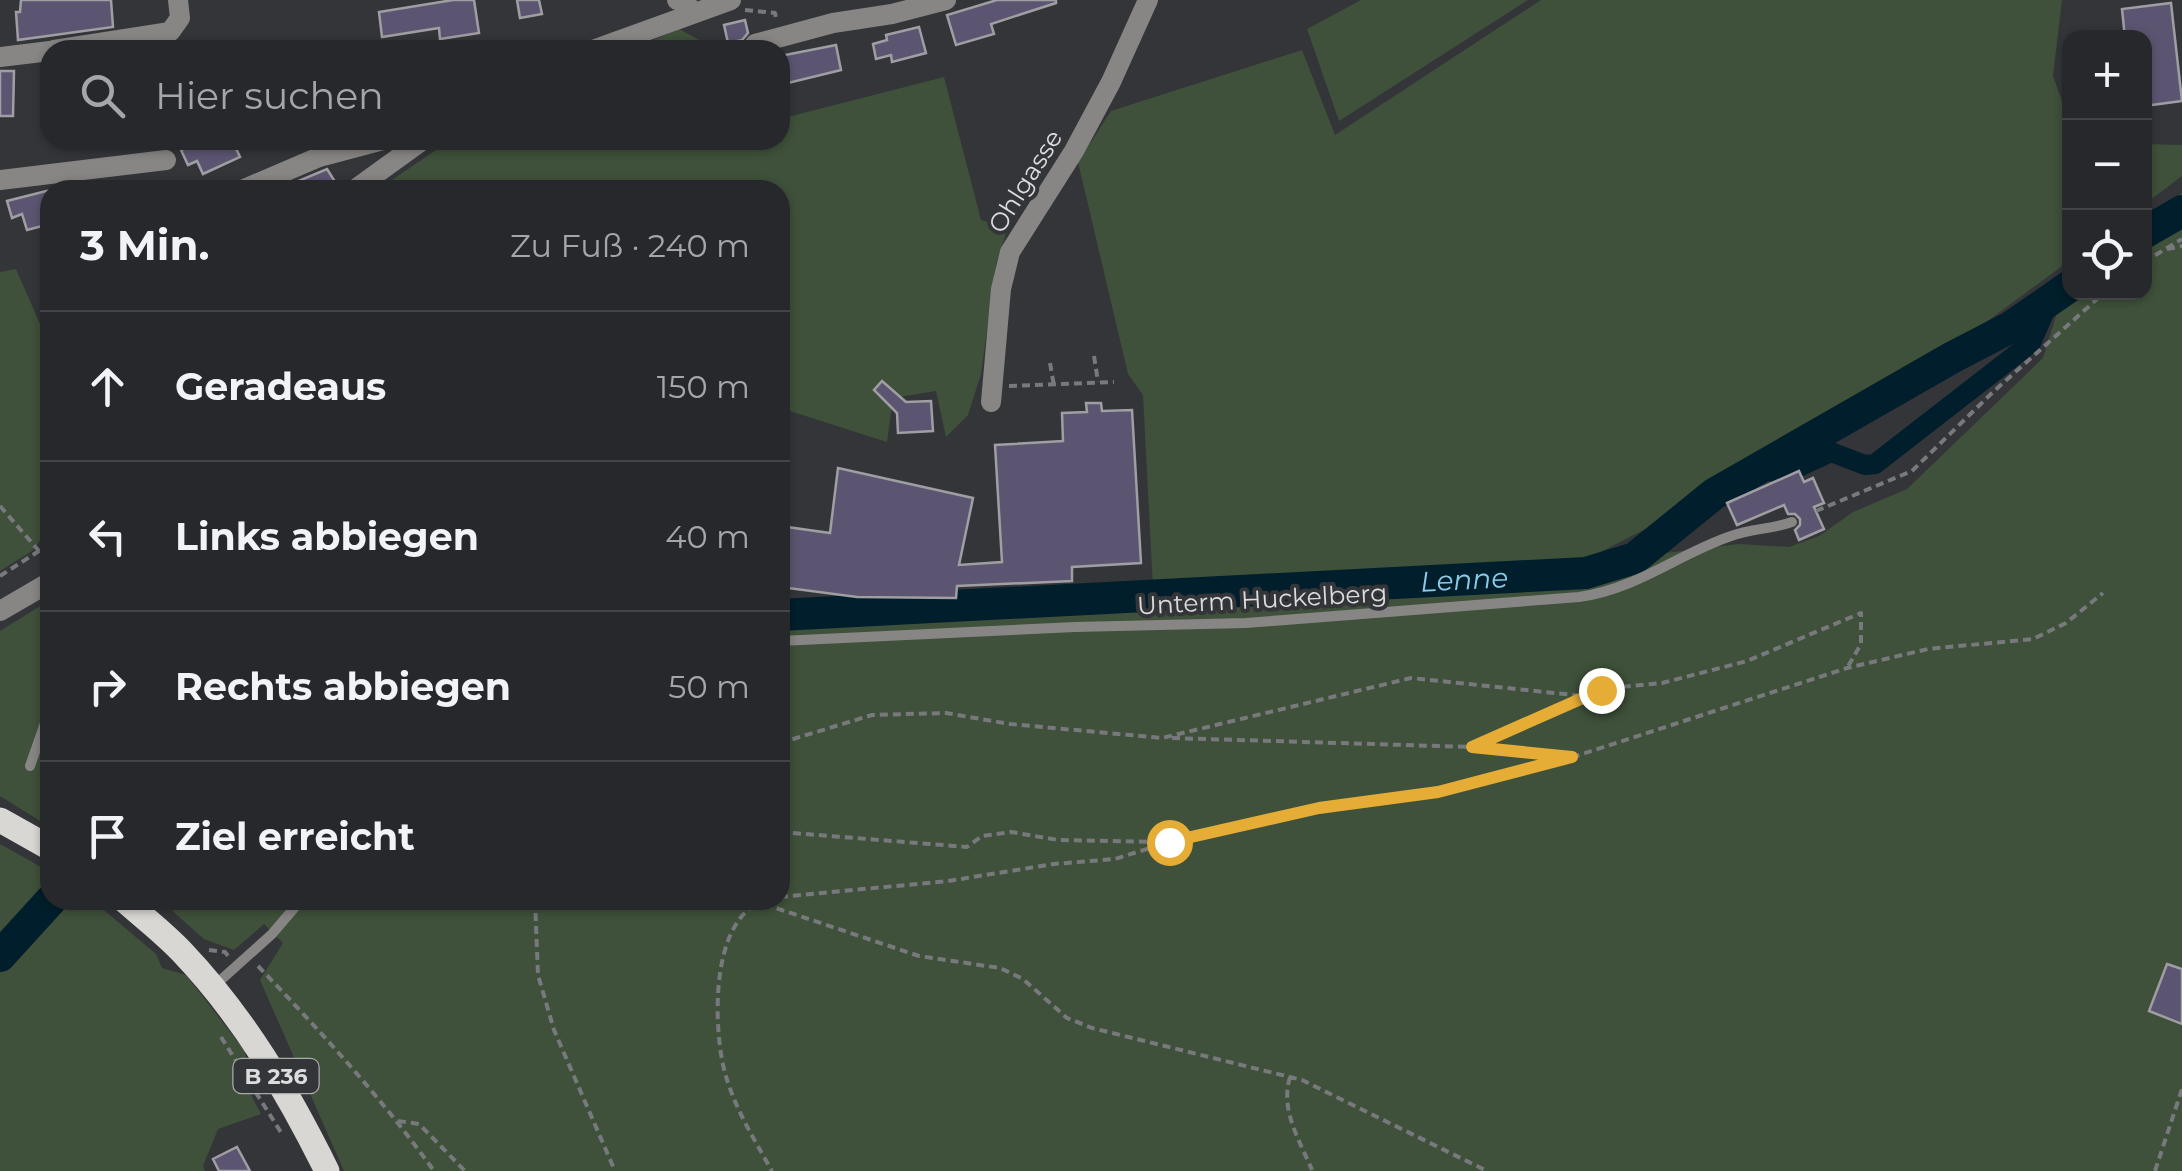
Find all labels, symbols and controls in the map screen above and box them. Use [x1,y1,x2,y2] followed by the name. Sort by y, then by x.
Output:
[2062,30,2152,300] map controls
[2062,30,2152,120] button: +
[40,40,790,150] search box
[75,68,130,123] icon: search
[155,72,384,119] text: Hier suchen
[2062,120,2152,210] button: −
[982,124,1068,238] street label: Ohlgasse
[2062,210,2152,300] button: locate
[80,219,210,271] text: 3 Min.
[510,226,750,265] text: Zu Fuß · 240 m
[80,359,135,414] icon: ahead
[175,363,386,410] text: Geradeaus
[657,367,750,406] text: 150 m
[80,509,135,564] icon: left
[175,513,479,560] text: Links abbiegen
[665,517,750,556] text: 40 m
[1419,560,1509,599] water label: Lenne
[1136,577,1388,621] street label: Unterm Huckelberg
[80,659,135,714] icon: right
[175,663,511,710] text: Rechts abbiegen
[668,667,750,706] text: 50 m
[1579,668,1625,714] route end
[80,809,135,864] icon: arrive
[175,813,415,860] text: Ziel erreicht
[1147,820,1193,866] route start
[234,1059,318,1093] road number: B 236

